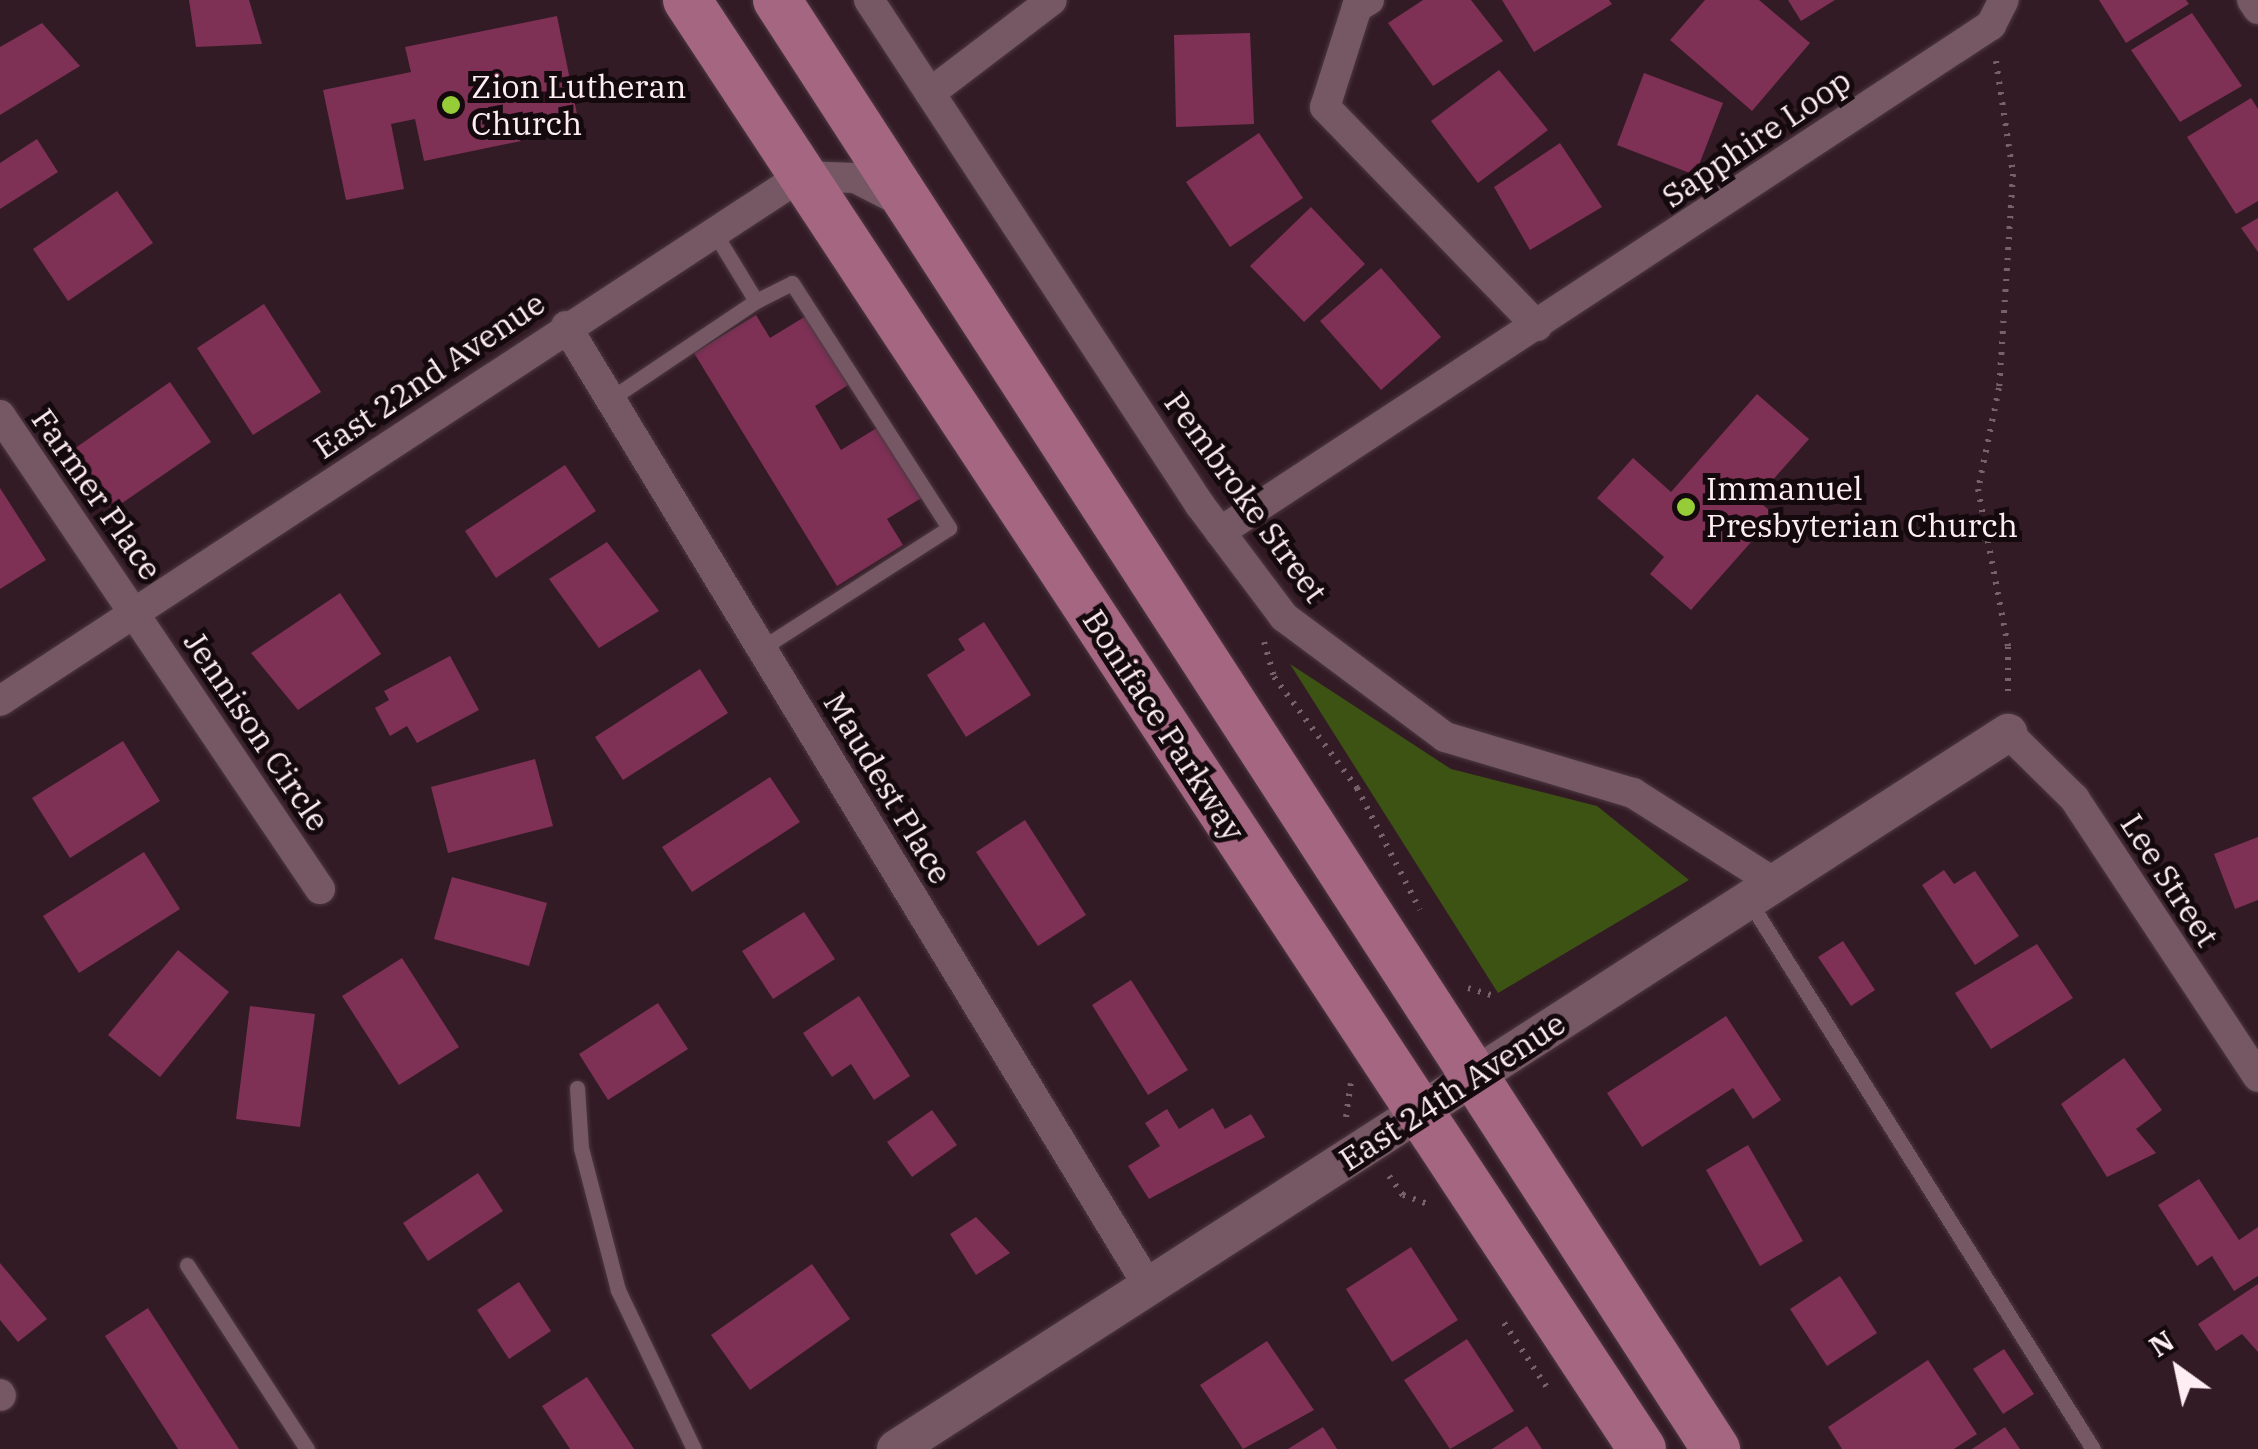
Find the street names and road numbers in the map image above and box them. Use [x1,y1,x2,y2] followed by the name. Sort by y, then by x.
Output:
[1654,61,1858,215] street label: Sapphire Loop
[306,284,552,466] street label: East 22nd Avenue
[1157,384,1335,610] street label: Pembroke Street
[24,401,170,587] street label: Farmer Place
[1075,602,1253,848] street label: Boniface Parkway
[176,624,338,838] street label: Jennison Circle
[816,685,960,891] street label: Maudest Place
[2113,806,2227,954] street label: Lee Street
[1332,1004,1572,1178] street label: East 24th Avenue

